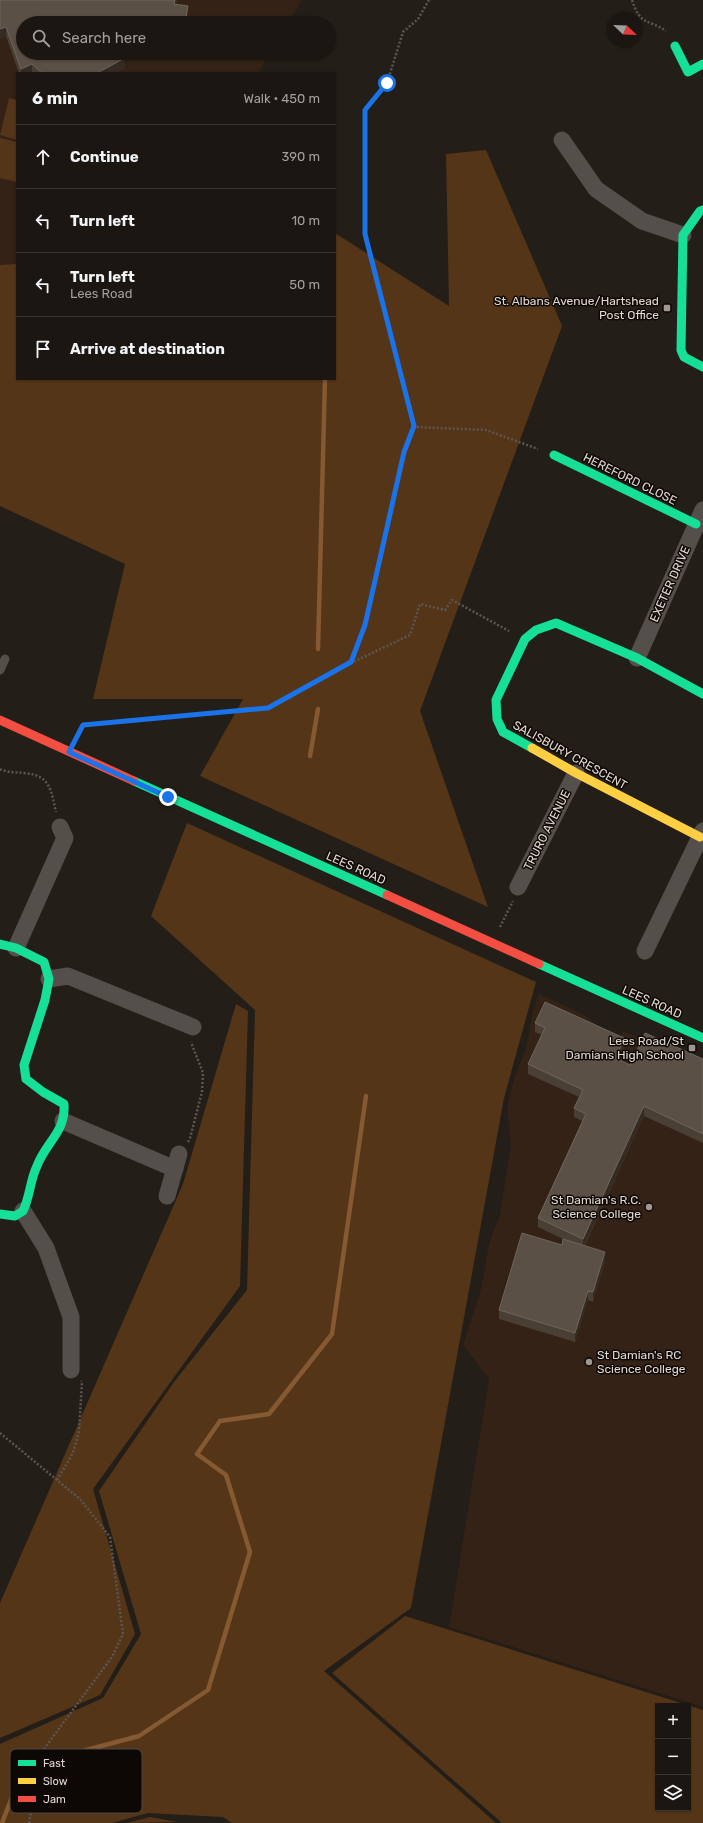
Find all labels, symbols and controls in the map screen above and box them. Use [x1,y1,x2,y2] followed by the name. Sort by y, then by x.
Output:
[607,12,643,48] north arrow
[16,16,336,60] search box
[30,27,52,49] icon: search
[62,29,146,47] text: Search here
[378,74,396,92] route start
[32,88,78,108] text: 6 min
[244,91,320,106] text: Walk · 450 m
[32,146,54,168] icon: ahead
[70,148,139,166] text: Continue
[281,149,320,164] text: 390 m
[32,210,54,232] icon: left
[70,212,135,230] text: Turn left
[291,213,320,228] text: 10 m
[70,268,135,286] text: Turn left
[32,274,54,296] icon: left
[289,277,320,292] text: 50 m
[70,286,132,301] text: Lees Road
[494,294,659,322] place label: St. Albans Avenue/Hartshead Post Office
[662,303,672,313] marker: St. Albans Avenue/Hartshead Post Office
[32,338,54,360] icon: arrive
[70,340,225,358] text: Arrive at destination
[581,450,679,508] street label: HEREFORD CLOSE
[647,544,693,624] street label: EXETER DRIVE
[510,718,630,792] street label: SALISBURY CRESCENT
[521,787,573,873] street label: TRURO AVENUE
[159,788,177,806] route end
[324,849,388,887] street label: LEES ROAD
[620,983,684,1021] street label: LEES ROAD
[566,1034,684,1062] place label: Lees Road/St Damians High School
[687,1043,697,1053] marker: Lees Road/St Damians High School
[551,1193,641,1221] place label: St Damian's R.C. Science College
[644,1202,654,1212] marker: St Damian's R.C. Science College
[597,1348,686,1376] place label: St Damian's RC Science College
[584,1357,594,1367] marker: St Damian's RC Science College
[655,1703,691,1811] map controls
[655,1703,691,1739] button: +
[655,1739,691,1775] button: −
[10,1749,142,1813] legend
[43,1757,66,1770] text: Fast
[43,1775,68,1788] text: Slow
[655,1775,691,1811] button: layers
[43,1793,66,1806] text: Jam

